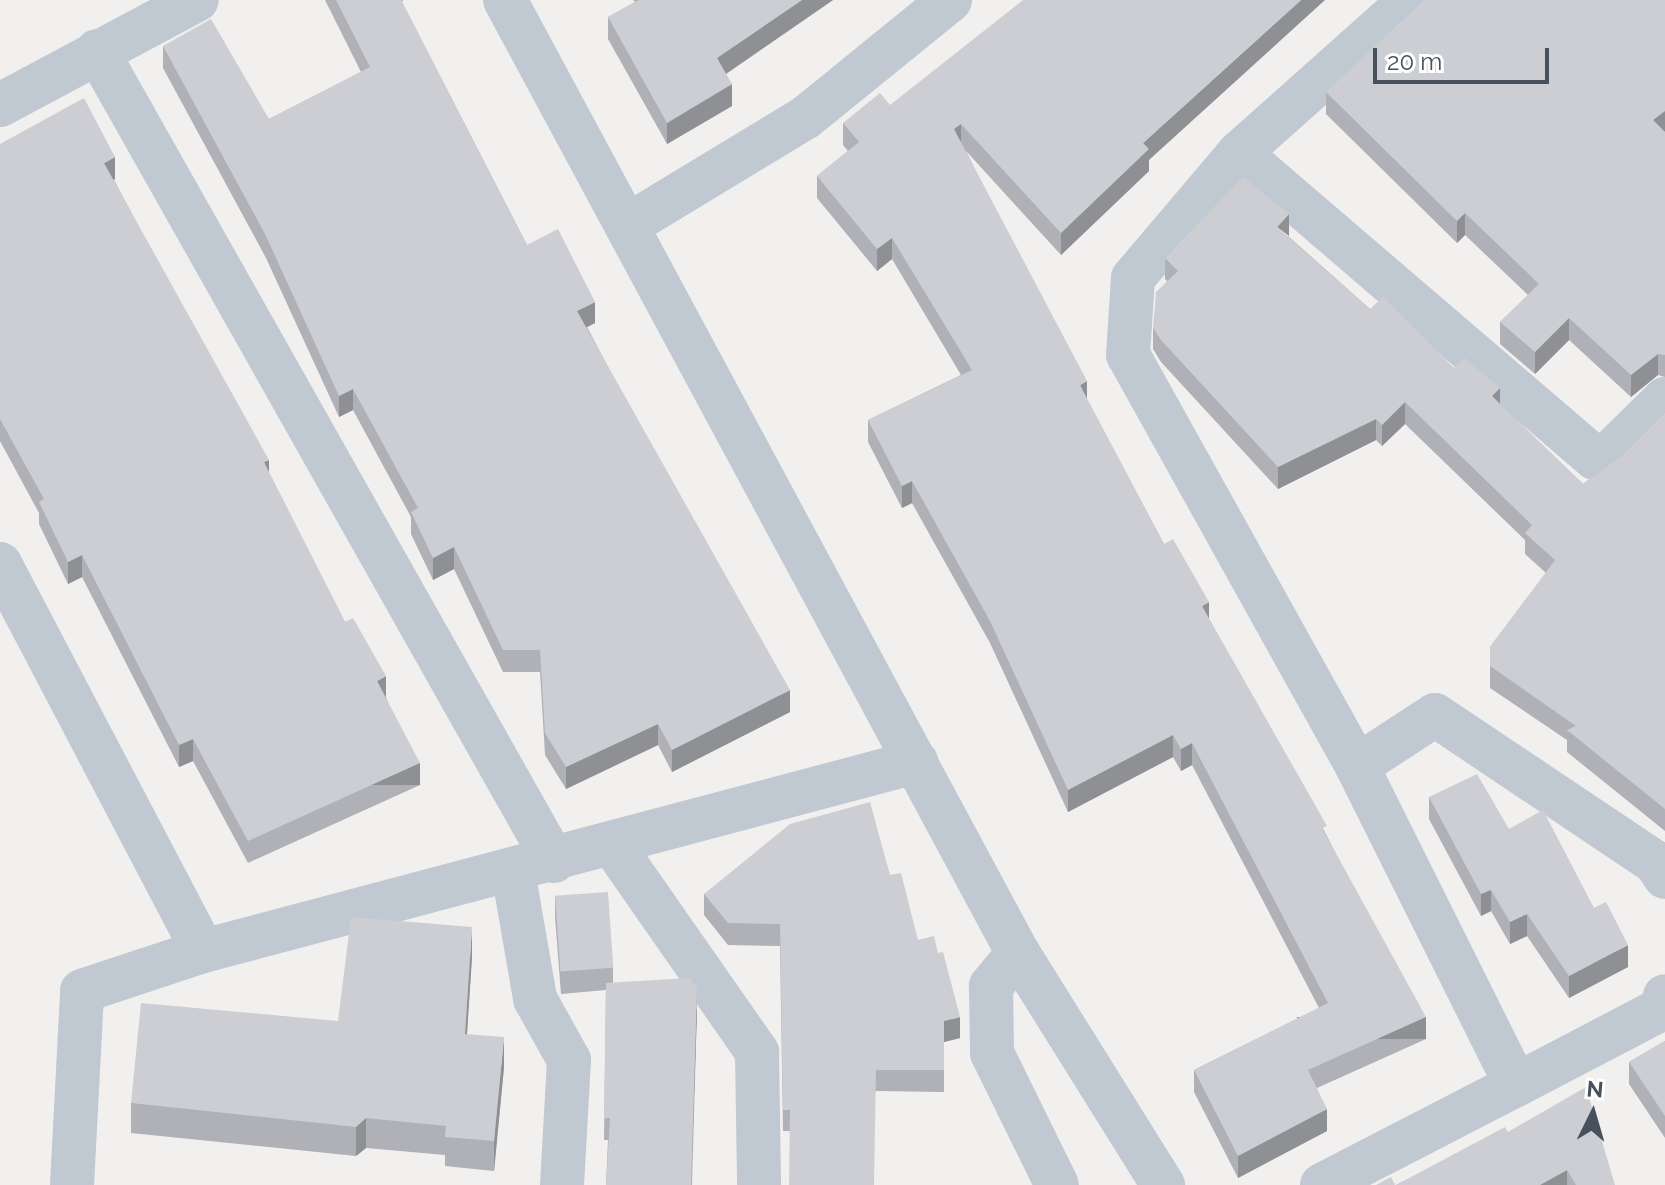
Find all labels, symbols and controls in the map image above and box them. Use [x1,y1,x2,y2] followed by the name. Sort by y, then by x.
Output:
[1377,32,1553,82] scale bar
[1387,47,1442,76] text: 20 m
[1553,1073,1633,1153] north arrow
[1586,1075,1605,1103] text: N

